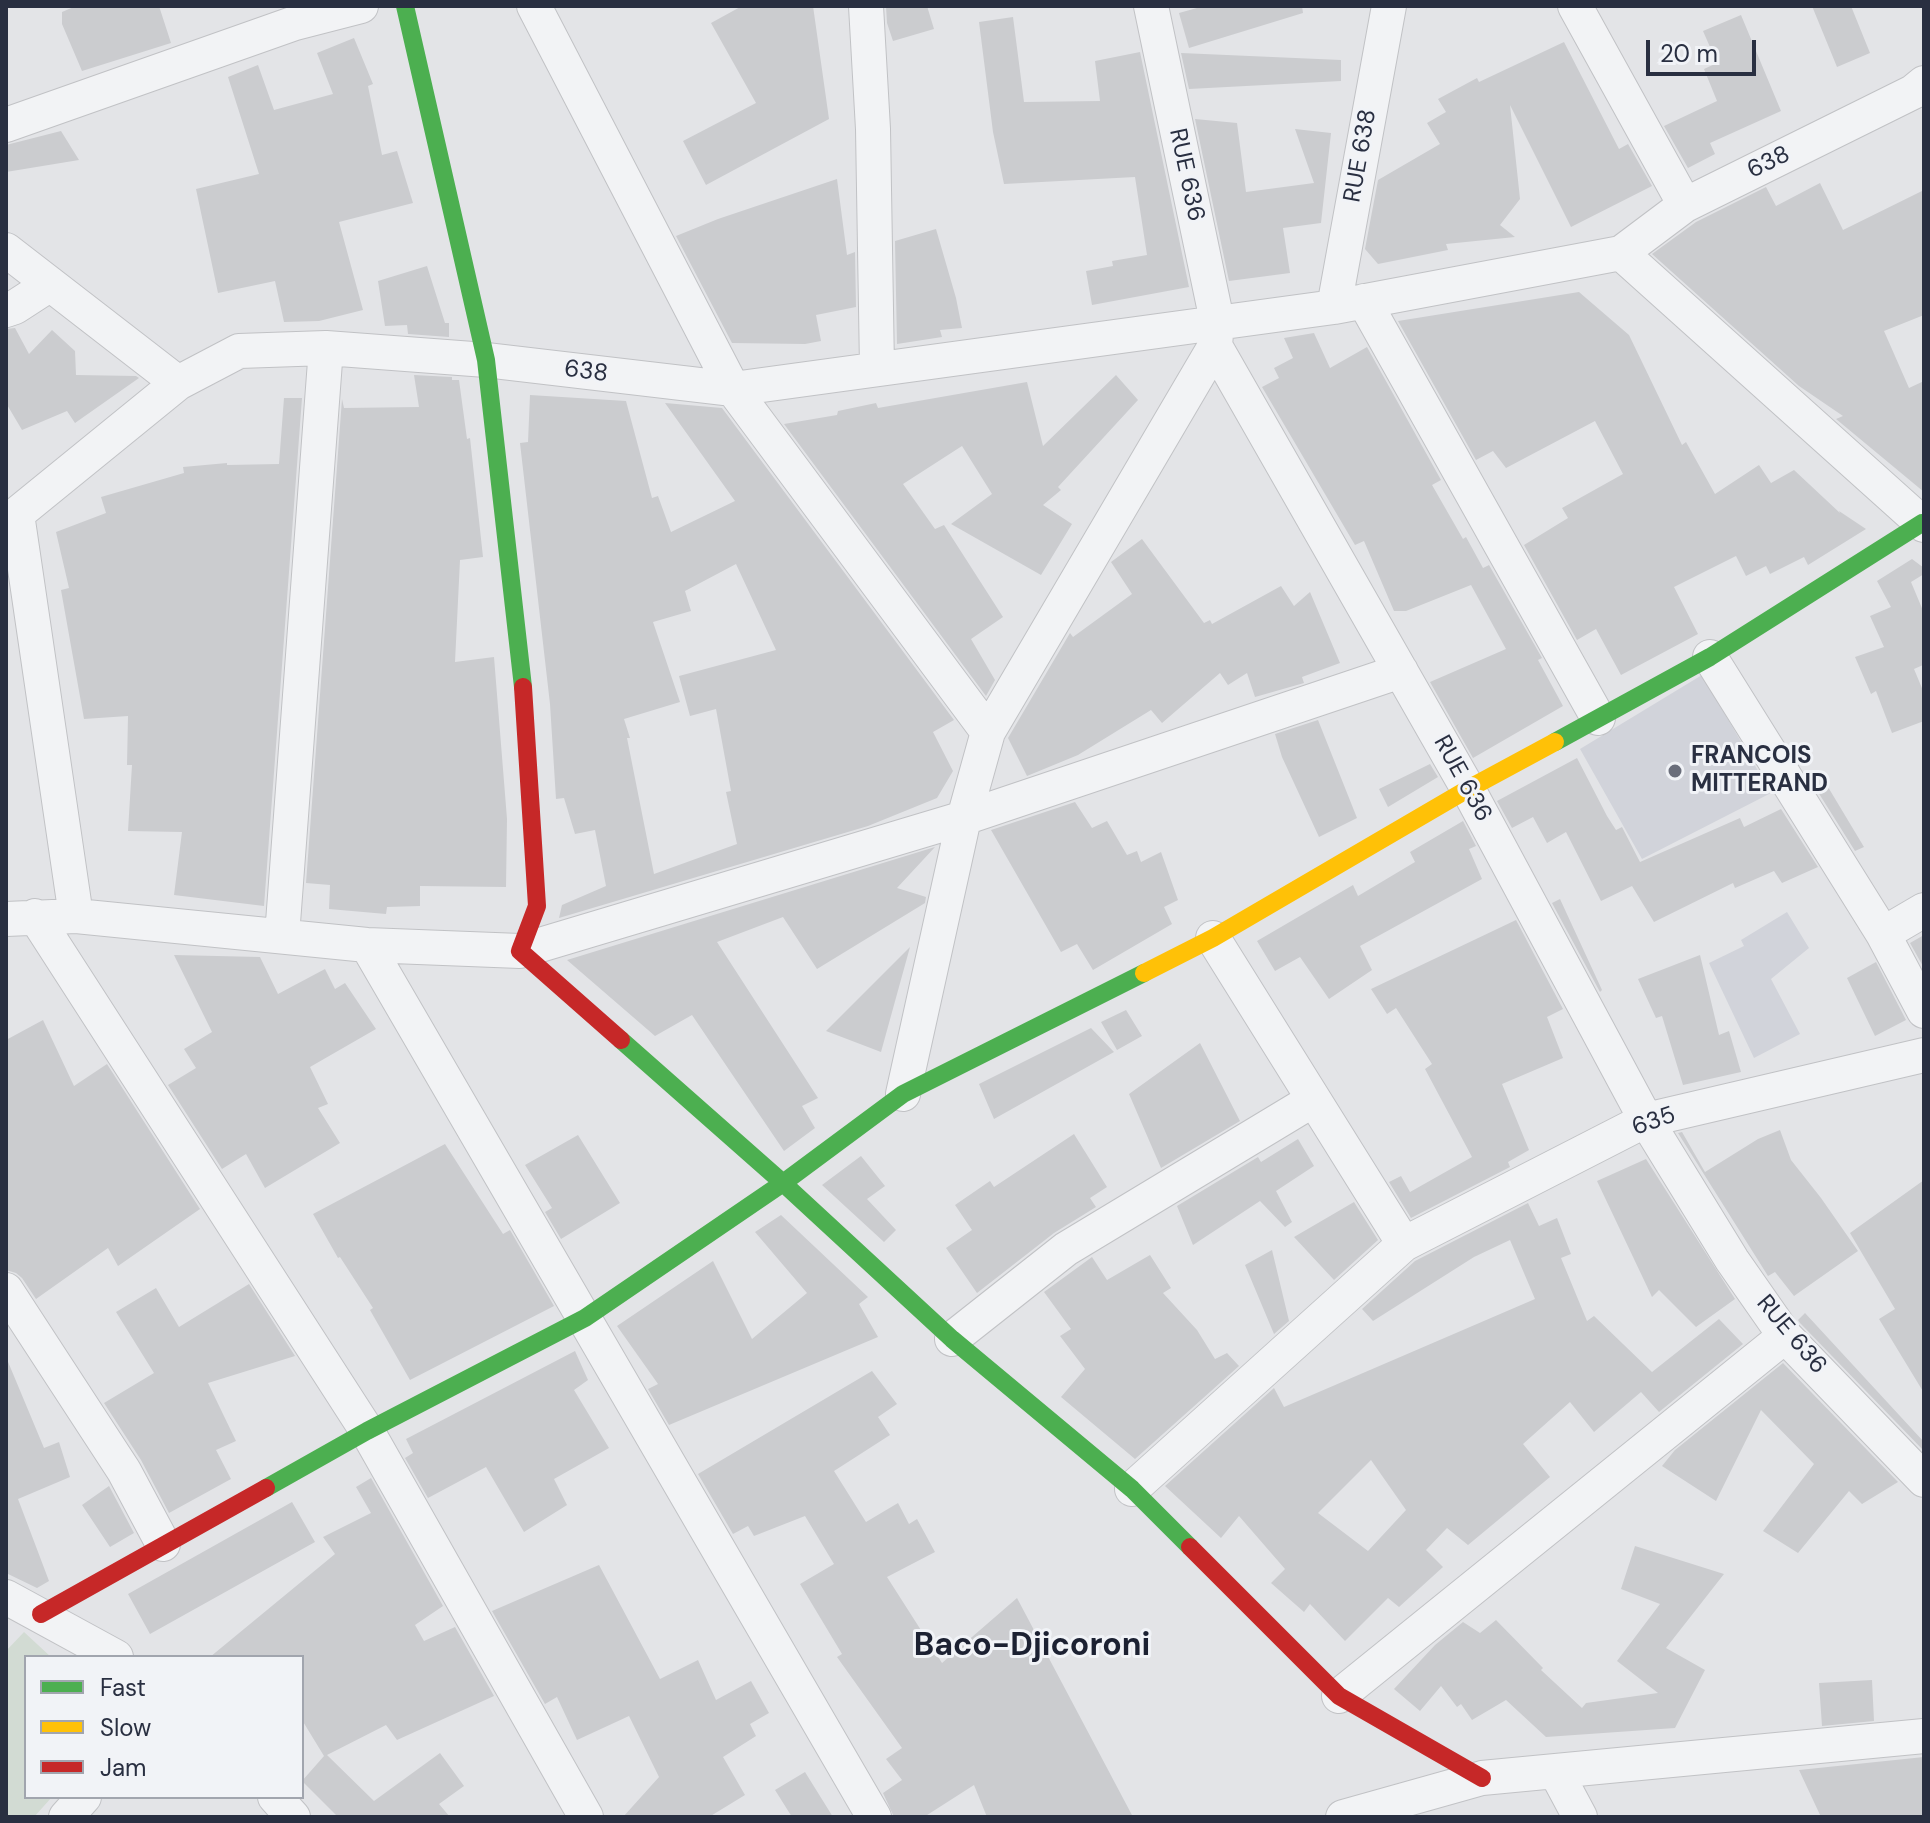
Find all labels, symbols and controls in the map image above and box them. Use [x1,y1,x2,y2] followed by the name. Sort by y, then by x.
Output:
[1650,24,1760,74] scale bar
[1660,38,1718,69] text: 20 m
[1339,107,1383,205] street label: RUE 638
[1162,126,1210,224] street label: RUE 636
[1743,140,1795,186] street label: 638
[562,355,610,389] street label: 638
[1427,731,1497,827] street label: RUE 636
[1691,743,1828,799] place label: FRANCOIS MITTERAND
[1666,762,1684,780] marker: FRANCOIS MITTERAND
[1629,1101,1679,1143] street label: 635
[1750,1290,1832,1380] street label: RUE 636
[914,1628,1150,1666] district label: Baco-Djicoroni
[24,1655,304,1799] legend
[100,1672,146,1703] text: Fast
[100,1712,151,1743] text: Slow
[100,1752,146,1783] text: Jam

